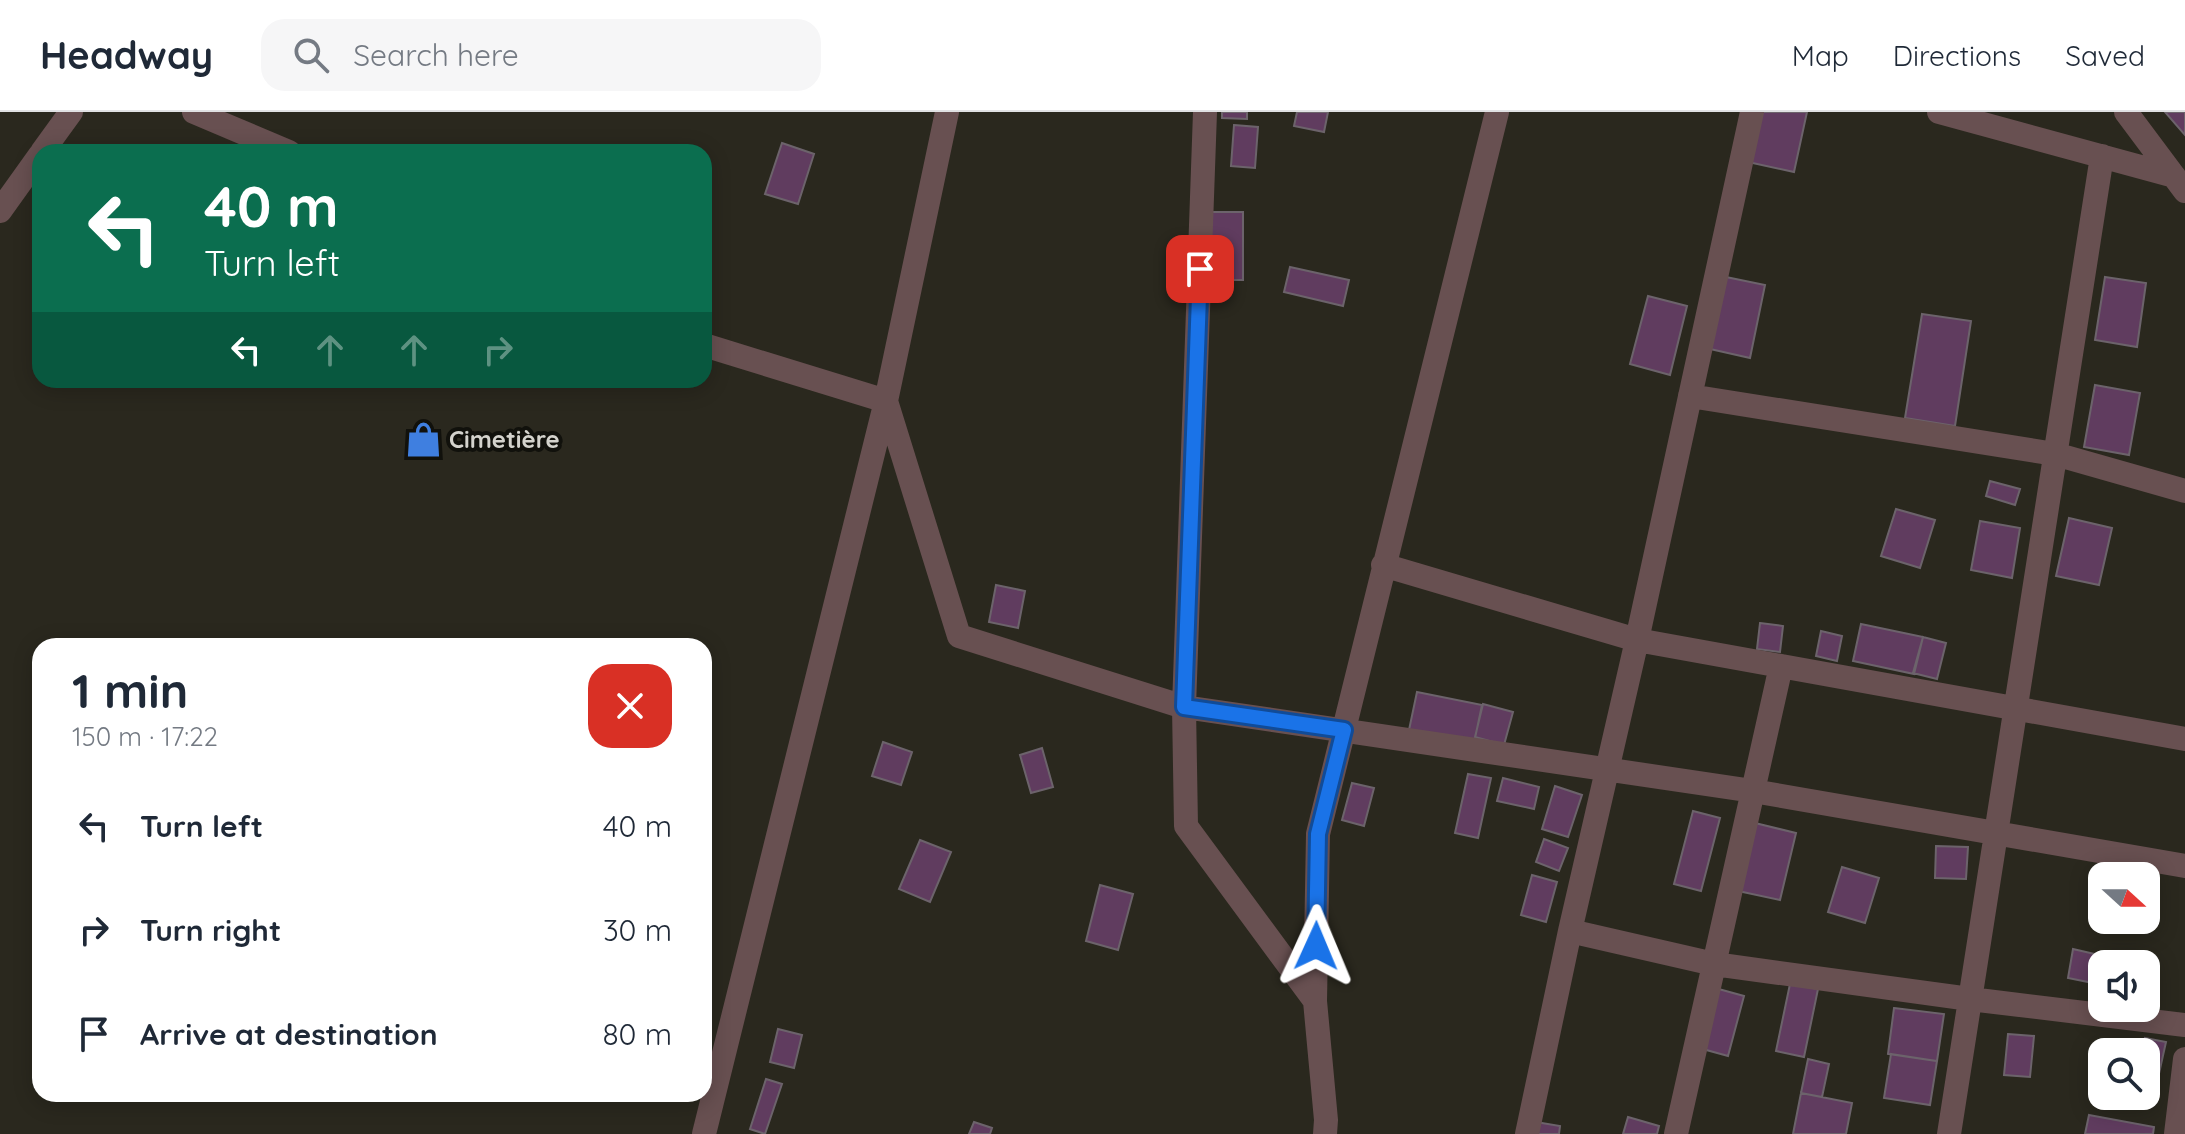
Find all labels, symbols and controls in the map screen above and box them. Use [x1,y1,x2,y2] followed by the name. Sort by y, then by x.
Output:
[261,19,821,91] search box
[40,31,213,79] text: Headway
[289,33,333,77] icon: search
[353,36,519,74] text: Search here
[1792,38,1849,73] text: Map
[1893,38,2021,73] text: Directions
[2065,38,2145,73] text: Saved
[204,171,339,241] text: 40 m
[72,176,176,280] icon: left
[1166,235,1234,303] pin
[204,240,340,285] text: Turn left
[1178,247,1222,291] icon: arrive
[224,328,268,372] icon: left
[308,328,352,372] icon: ahead
[392,328,436,372] icon: ahead
[476,328,520,372] icon: right
[404,421,442,459] shop icon: Cimetière
[449,424,560,454] place label: Cimetière
[72,660,188,720] text: 1 min
[588,664,672,748] button: close
[72,720,218,753] text: 150 m · 17:22
[72,804,116,848] icon: left
[140,807,263,845] text: Turn left
[603,807,672,845] text: 40 m
[2088,862,2160,934] north arrow
[2088,862,2160,1110] map controls
[1274,904,1358,988] position arrow
[72,908,116,952] icon: right
[140,911,281,949] text: Turn right
[603,911,672,949] text: 30 m
[2088,950,2160,1022] button: sound
[72,1012,116,1056] icon: arrive
[140,1015,438,1053] text: Arrive at destination
[602,1015,672,1053] text: 80 m
[2088,1038,2160,1110] button: search

